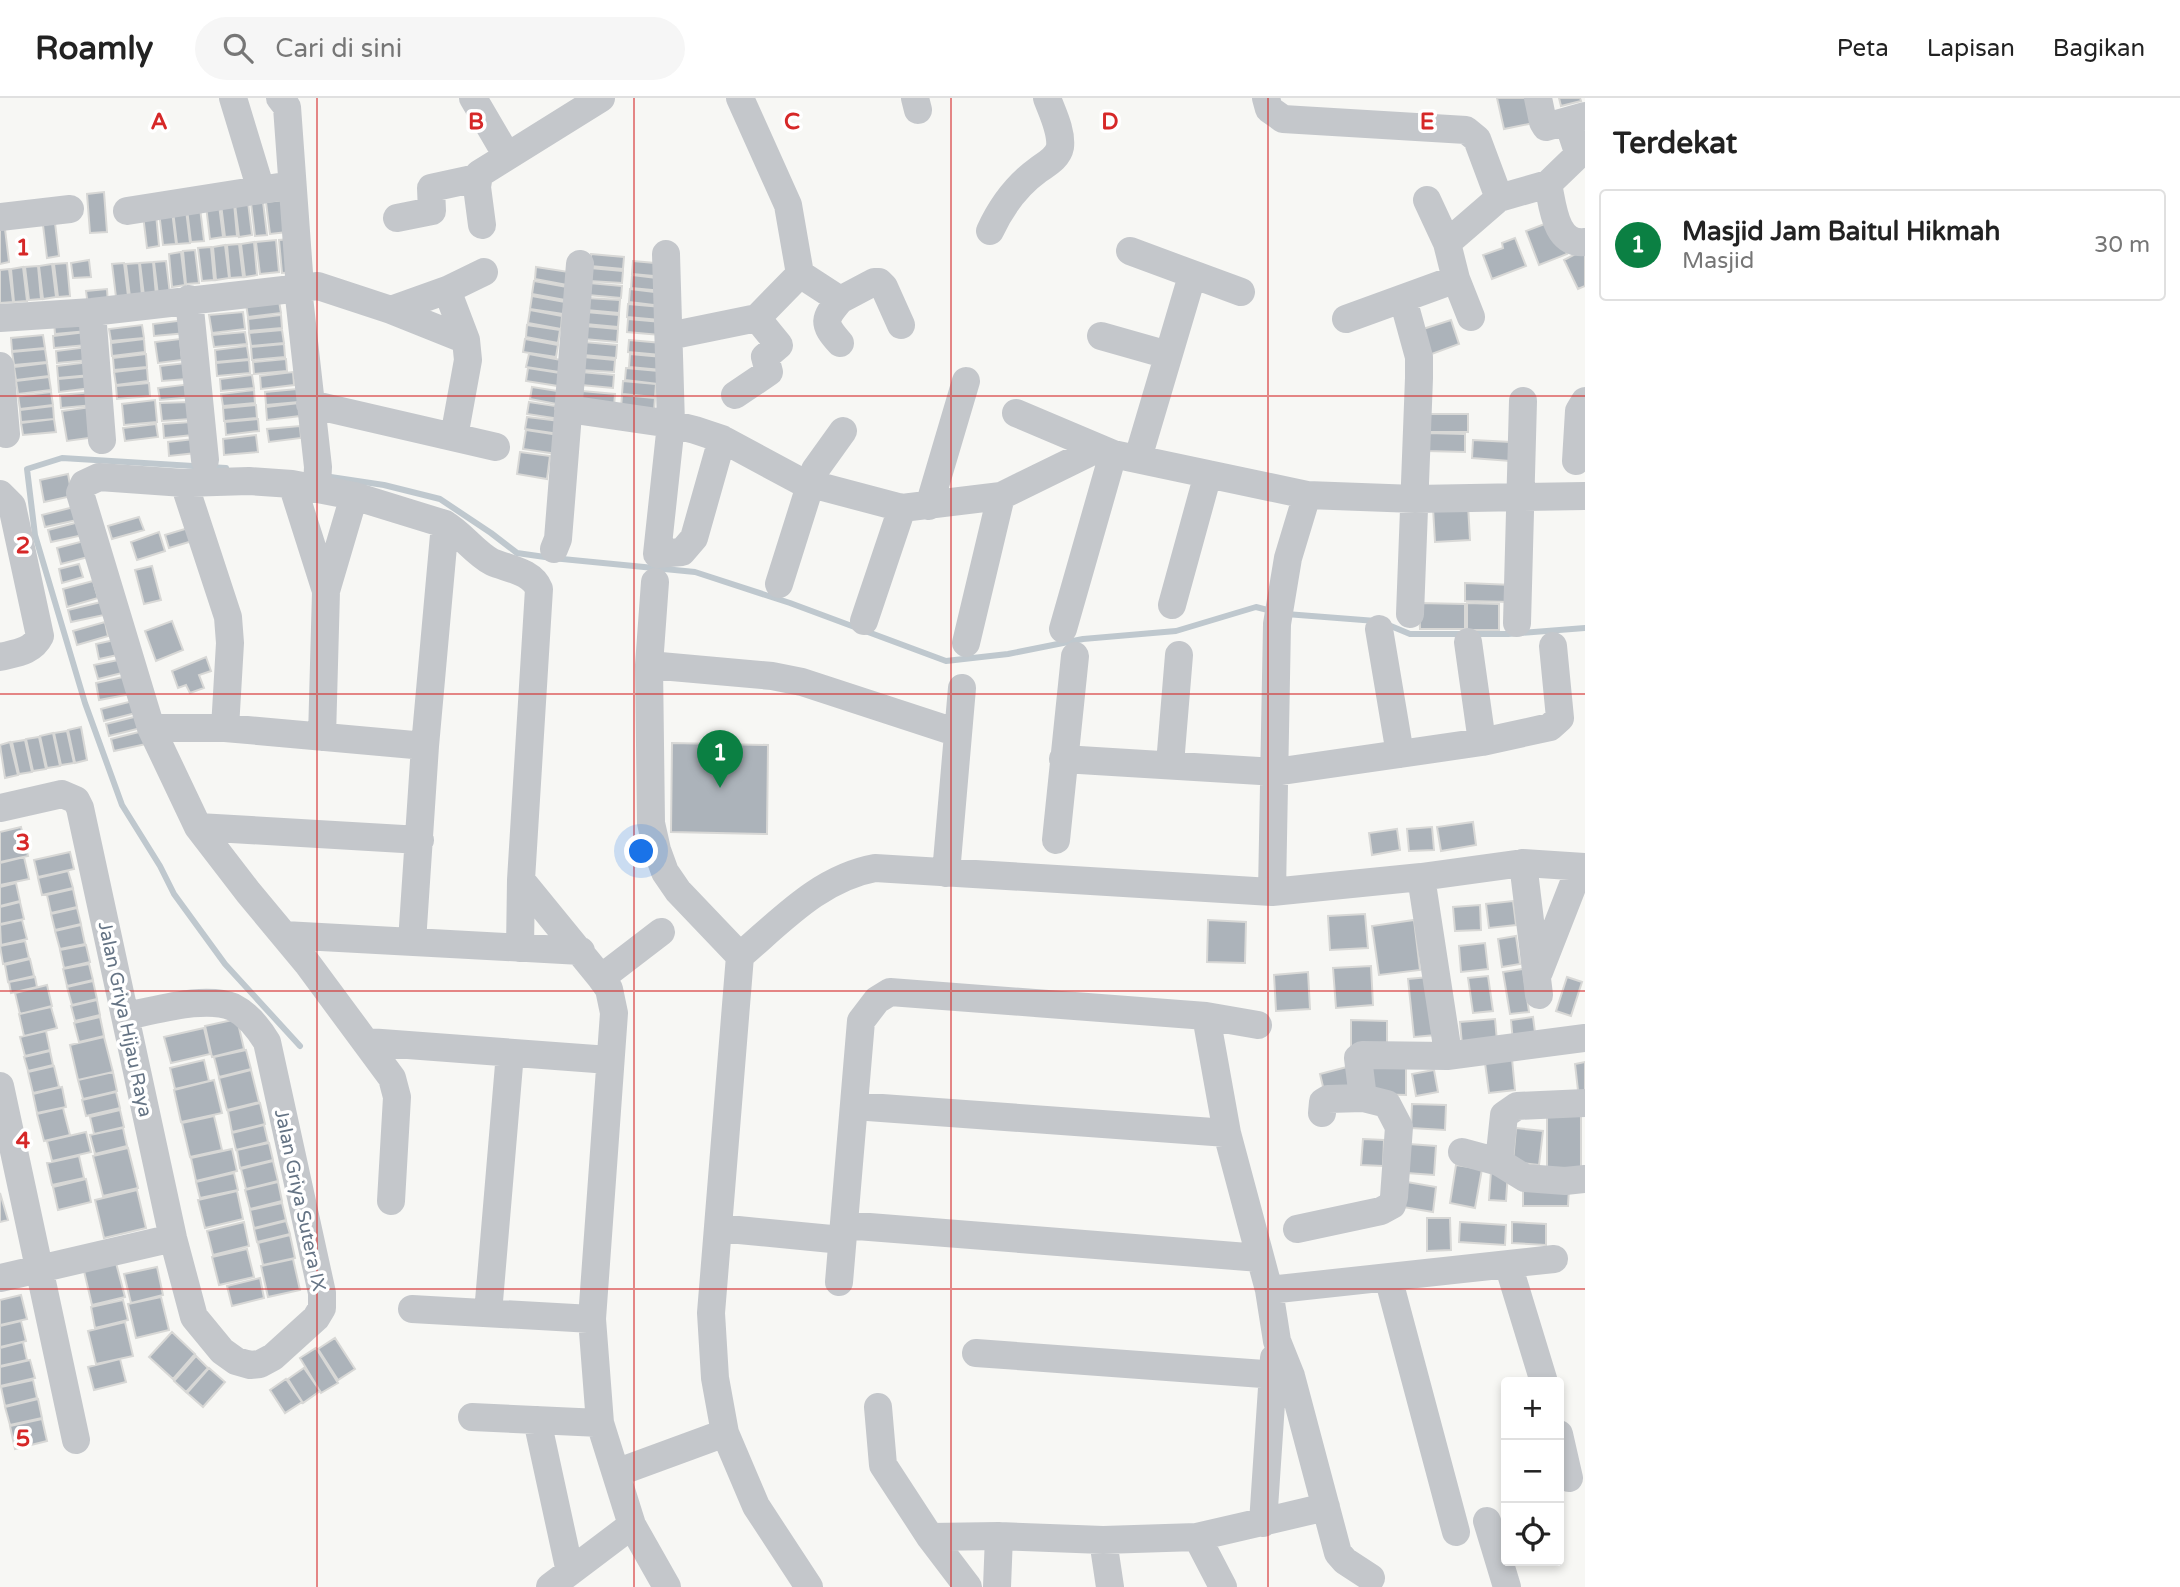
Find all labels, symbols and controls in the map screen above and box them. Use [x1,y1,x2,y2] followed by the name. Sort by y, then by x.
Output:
[195,17,685,80] search box
[35,29,153,68] text: Roamly
[219,29,257,67] icon: search
[275,33,402,64] text: Cari di sini
[1837,34,1889,63] text: Peta
[1927,34,2015,63] text: Lapisan
[2053,34,2145,63] text: Bagikan
[150,108,168,136] text: A
[468,108,484,136] text: B
[784,108,800,136] text: C
[1101,108,1119,136] text: D
[1420,108,1434,136] text: E
[1613,125,1737,162] text: Terdekat
[1682,216,2000,247] text: Masjid Jam Baitul Hikmah
[1631,231,1645,259] text: 1
[2094,231,2150,259] text: 30 m
[16,234,30,262] text: 1
[1682,247,1754,275] text: Masjid
[16,532,30,560] text: 2
[697,730,743,788] pin: 1
[16,829,30,857] text: 3
[624,834,658,868] your location
[94,920,156,1119] street label: Jalan Griya Hijau Raya
[270,1107,330,1293] street label: Jalan Griya Sutera IX
[16,1127,31,1155] text: 4
[1501,1377,1564,1566] map controls
[1501,1377,1564,1440] button: +
[16,1425,30,1453] text: 5
[1501,1440,1564,1503] button: −
[1501,1503,1564,1566] button: locate

